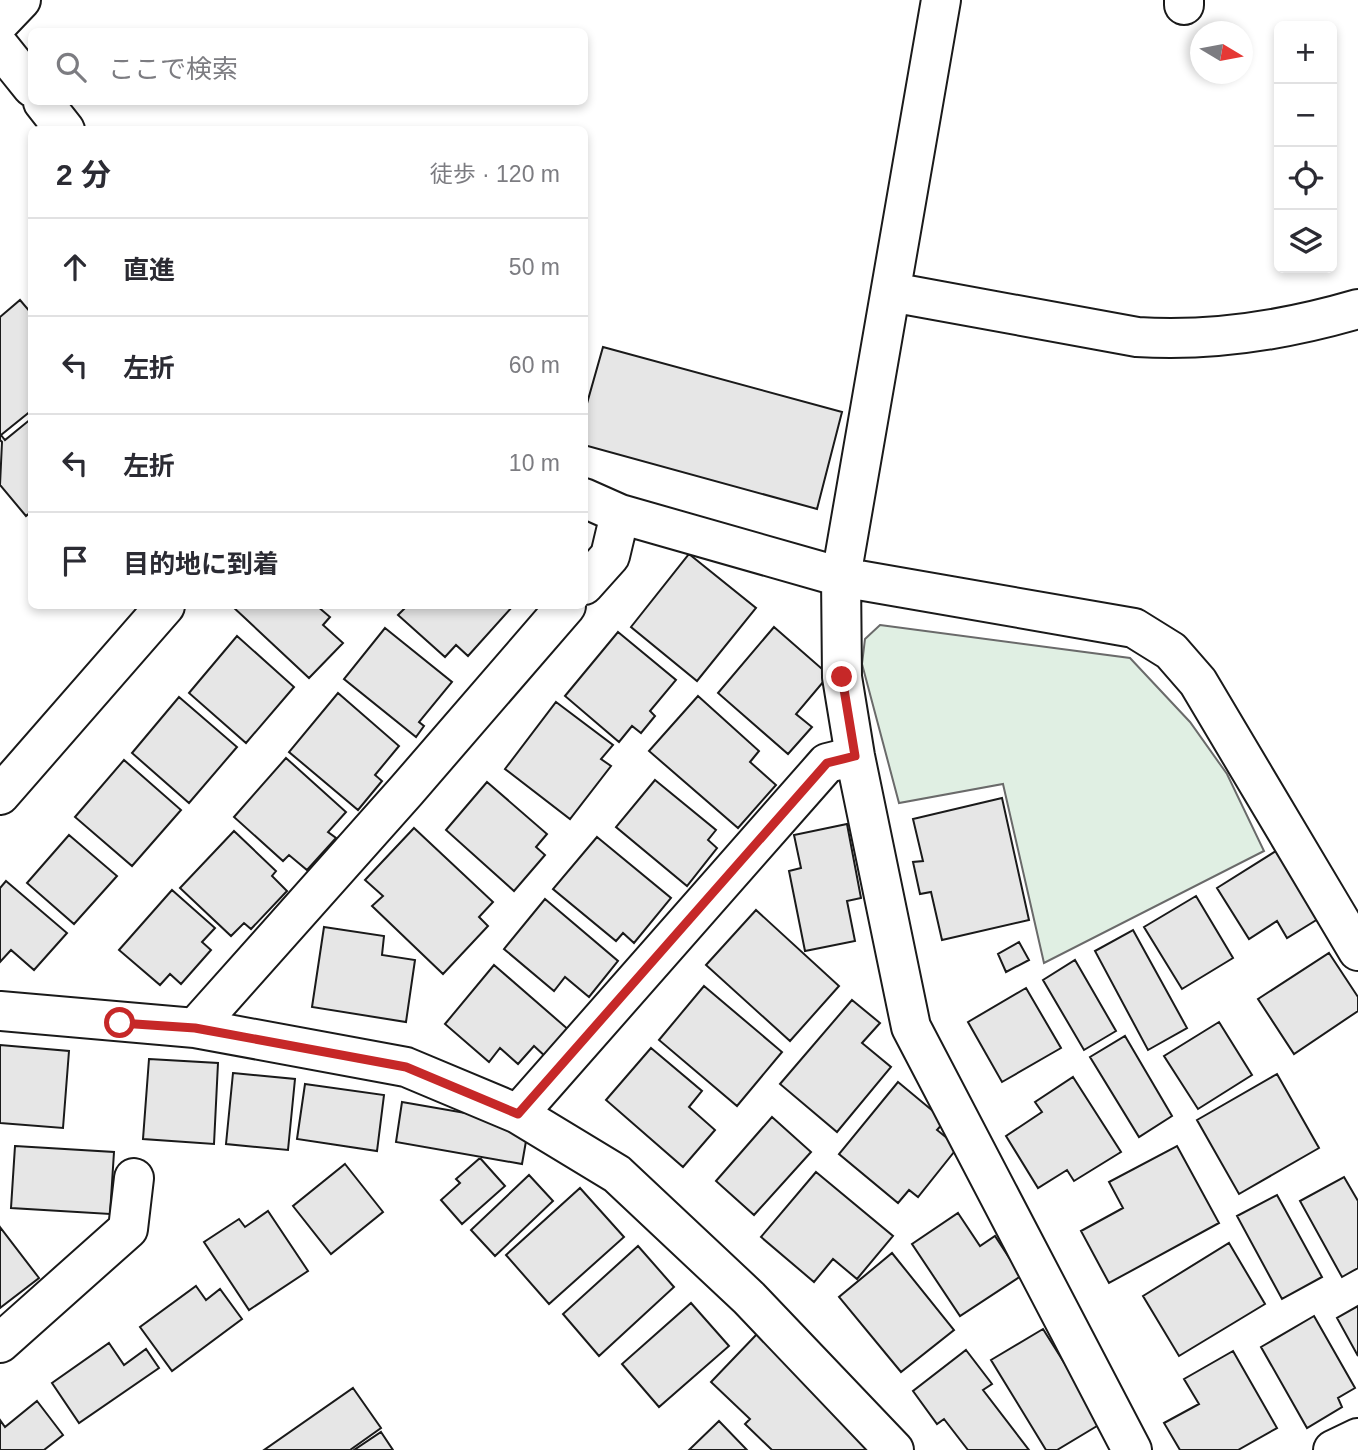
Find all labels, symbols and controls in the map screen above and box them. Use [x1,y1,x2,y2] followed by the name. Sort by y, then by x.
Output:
[1190,21,1253,84] north arrow
[1274,21,1337,273] map controls
[1274,21,1337,84] button: +
[28,28,588,105] search box
[52,48,90,86] icon: search
[108,54,238,84] text: ここで検索
[1274,84,1337,147] button: −
[1274,147,1337,210] button: locate
[56,158,111,191] text: 2 分
[430,161,560,187] text: 徒歩 · 120 m
[1274,210,1337,273] button: layers
[56,248,94,286] icon: ahead
[509,254,560,280] text: 50 m
[123,255,175,285] text: 直進
[56,346,94,384] icon: left
[509,352,560,378] text: 60 m
[123,353,175,383] text: 左折
[56,444,94,482] icon: left
[509,450,560,476] text: 10 m
[123,451,175,481] text: 左折
[56,542,94,580] icon: arrive
[123,549,279,579] text: 目的地に到着
[826,661,857,692] route end
[104,1007,135,1038] route start

